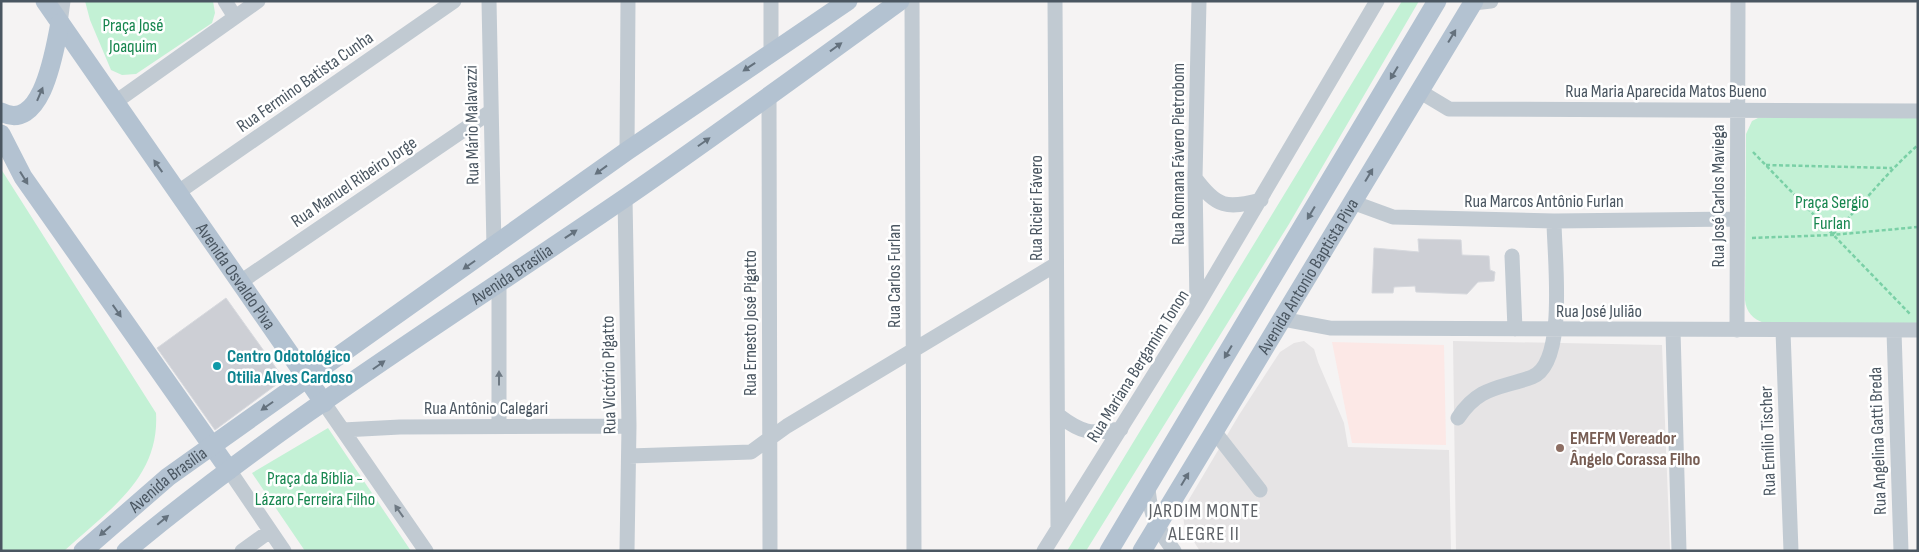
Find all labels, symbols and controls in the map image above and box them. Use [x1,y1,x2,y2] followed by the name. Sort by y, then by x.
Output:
[102,15,164,57] park label: Praça José Joaquim
[233,27,377,137] street label: Rua Fermino Batista Cunha
[1448,30,1457,43] one-way arrow
[829,42,843,52] one-way arrow
[743,63,756,72] one-way arrow
[1168,63,1189,245] street label: Rua Romana Fávero Pietrobom
[460,65,484,185] street label: Rua Mário Malavazzi
[1390,67,1399,80] one-way arrow
[1565,81,1767,102] street label: Rua Maria Aparecida Matos Bueno
[36,87,44,101] one-way arrow
[1708,124,1729,267] street label: Rua José Carlos Maviega
[287,132,421,232] street label: Rua Manuel Ribeiro Jorge
[697,137,711,147] one-way arrow
[1026,155,1047,261] street label: Rua Ricieri Fávero
[153,159,163,173] one-way arrow
[594,165,608,175] one-way arrow
[1364,169,1373,182] one-way arrow
[19,171,29,184] one-way arrow
[1464,191,1624,212] street label: Rua Marcos Antônio Furlan
[1795,192,1869,234] park label: Praça Sergio Furlan
[1252,195,1363,359] street label: Avenida Antonio Baptista Piva
[1307,206,1316,219] one-way arrow
[191,218,280,333] street label: Avenida Osvaldo Piva
[884,224,905,328] street label: Rua Carlos Furlan
[564,229,577,239] one-way arrow
[466,239,557,310] street label: Avenida Brasília
[740,250,761,396] street label: Rua Ernesto José Pigatto
[463,260,476,270] one-way arrow
[1083,286,1193,446] street label: Rua Mariana Bergamim Tonon
[1556,301,1642,322] street label: Rua José Julião
[112,304,122,318] one-way arrow
[597,315,621,435] street label: Rua Victório Pigatto
[227,346,353,388] place label: Centro Odotológico Otilia Alves Cardoso
[1223,346,1232,359] one-way arrow
[211,360,223,372] marker: Centro Odotológico Otilia Alves Cardoso
[372,360,385,370] one-way arrow
[1865,367,1891,515] street label: Rua Angelina Gatti Breda
[495,369,503,385] one-way arrow
[1756,386,1780,496] street label: Rua Emílio Tischer
[424,398,548,419] street label: Rua Antônio Calegari
[260,401,274,411] one-way arrow
[1569,428,1701,470] place label: EMEFM Vereador Ângelo Corassa Filho
[124,442,211,517] street label: Avenida Brasília
[1554,442,1566,454] marker: EMEFM Vereador Ângelo Corassa Filho
[255,468,375,510] park label: Praça da Bíblia - Lázaro Ferreira Filho
[1181,473,1190,486] one-way arrow
[1147,499,1260,546] district label: JARDIM MONTE ALEGRE II
[394,504,404,517] one-way arrow
[157,514,170,525] one-way arrow
[100,525,112,537] one-way arrow

